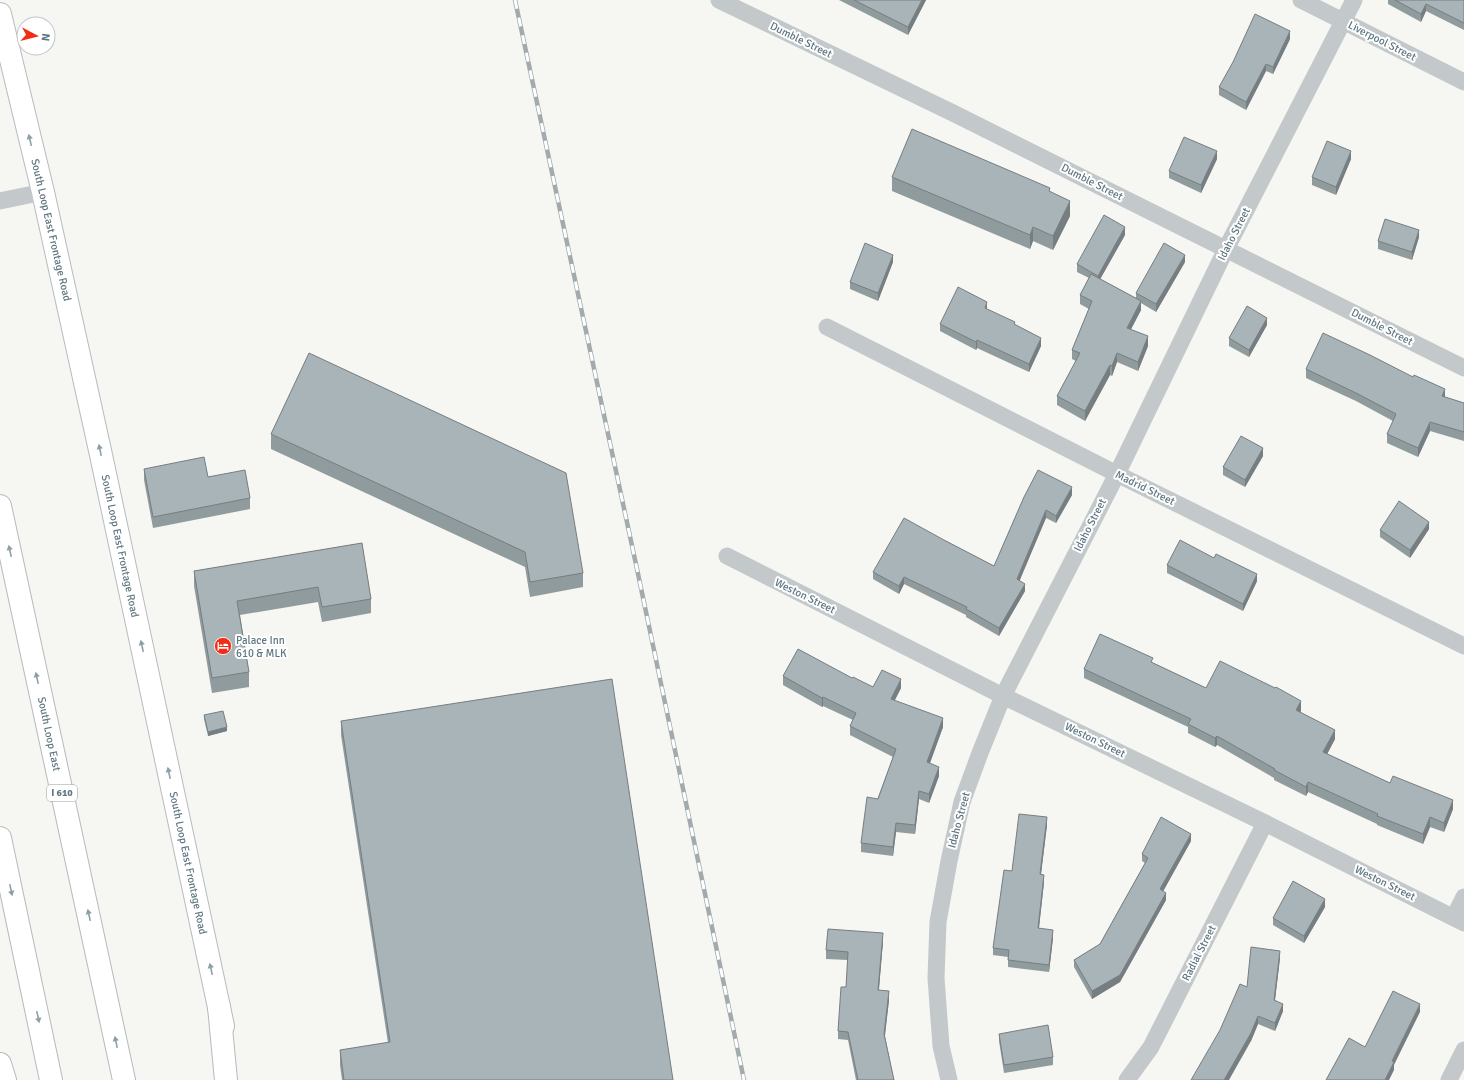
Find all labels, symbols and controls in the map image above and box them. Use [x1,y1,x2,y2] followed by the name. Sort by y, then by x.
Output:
[16,16,56,56] north arrow
[1346,18,1418,64] street label: Liverpool Street
[768,19,834,61] street label: Dumble Street
[39,33,52,42] text: N
[27,134,33,147] one-way arrow
[28,158,74,303] street label: South Loop East Frontage Road
[1059,161,1125,203] street label: Dumble Street
[1215,205,1253,263] street label: Idaho Street
[1349,306,1415,348] street label: Dumble Street
[96,444,102,456] one-way arrow
[1113,468,1177,508] street label: Madrid Street
[98,473,142,619] street label: South Loop East Frontage Road
[1071,496,1109,554] street label: Idaho Street
[6,545,12,557] one-way arrow
[773,576,838,616] street label: Weston Street
[236,634,287,660] place label: Palace Inn 610 & MLK
[213,636,233,656] hotel icon: Palace Inn 610 & MLK
[138,640,144,652] one-way arrow
[34,672,40,684] one-way arrow
[35,696,63,772] street label: South Loop East
[1063,720,1128,760] street label: Weston Street
[165,767,171,779] one-way arrow
[47,785,77,801] road number: I 610
[166,790,210,936] street label: South Loop East Frontage Road
[945,790,973,849] street label: Idaho Street
[1353,863,1418,903] street label: Weston Street
[8,884,14,896] one-way arrow
[85,909,91,921] one-way arrow
[1179,923,1219,983] street label: Radial Street
[207,962,213,975] one-way arrow
[35,1011,41,1023] one-way arrow
[113,1036,119,1048] one-way arrow

